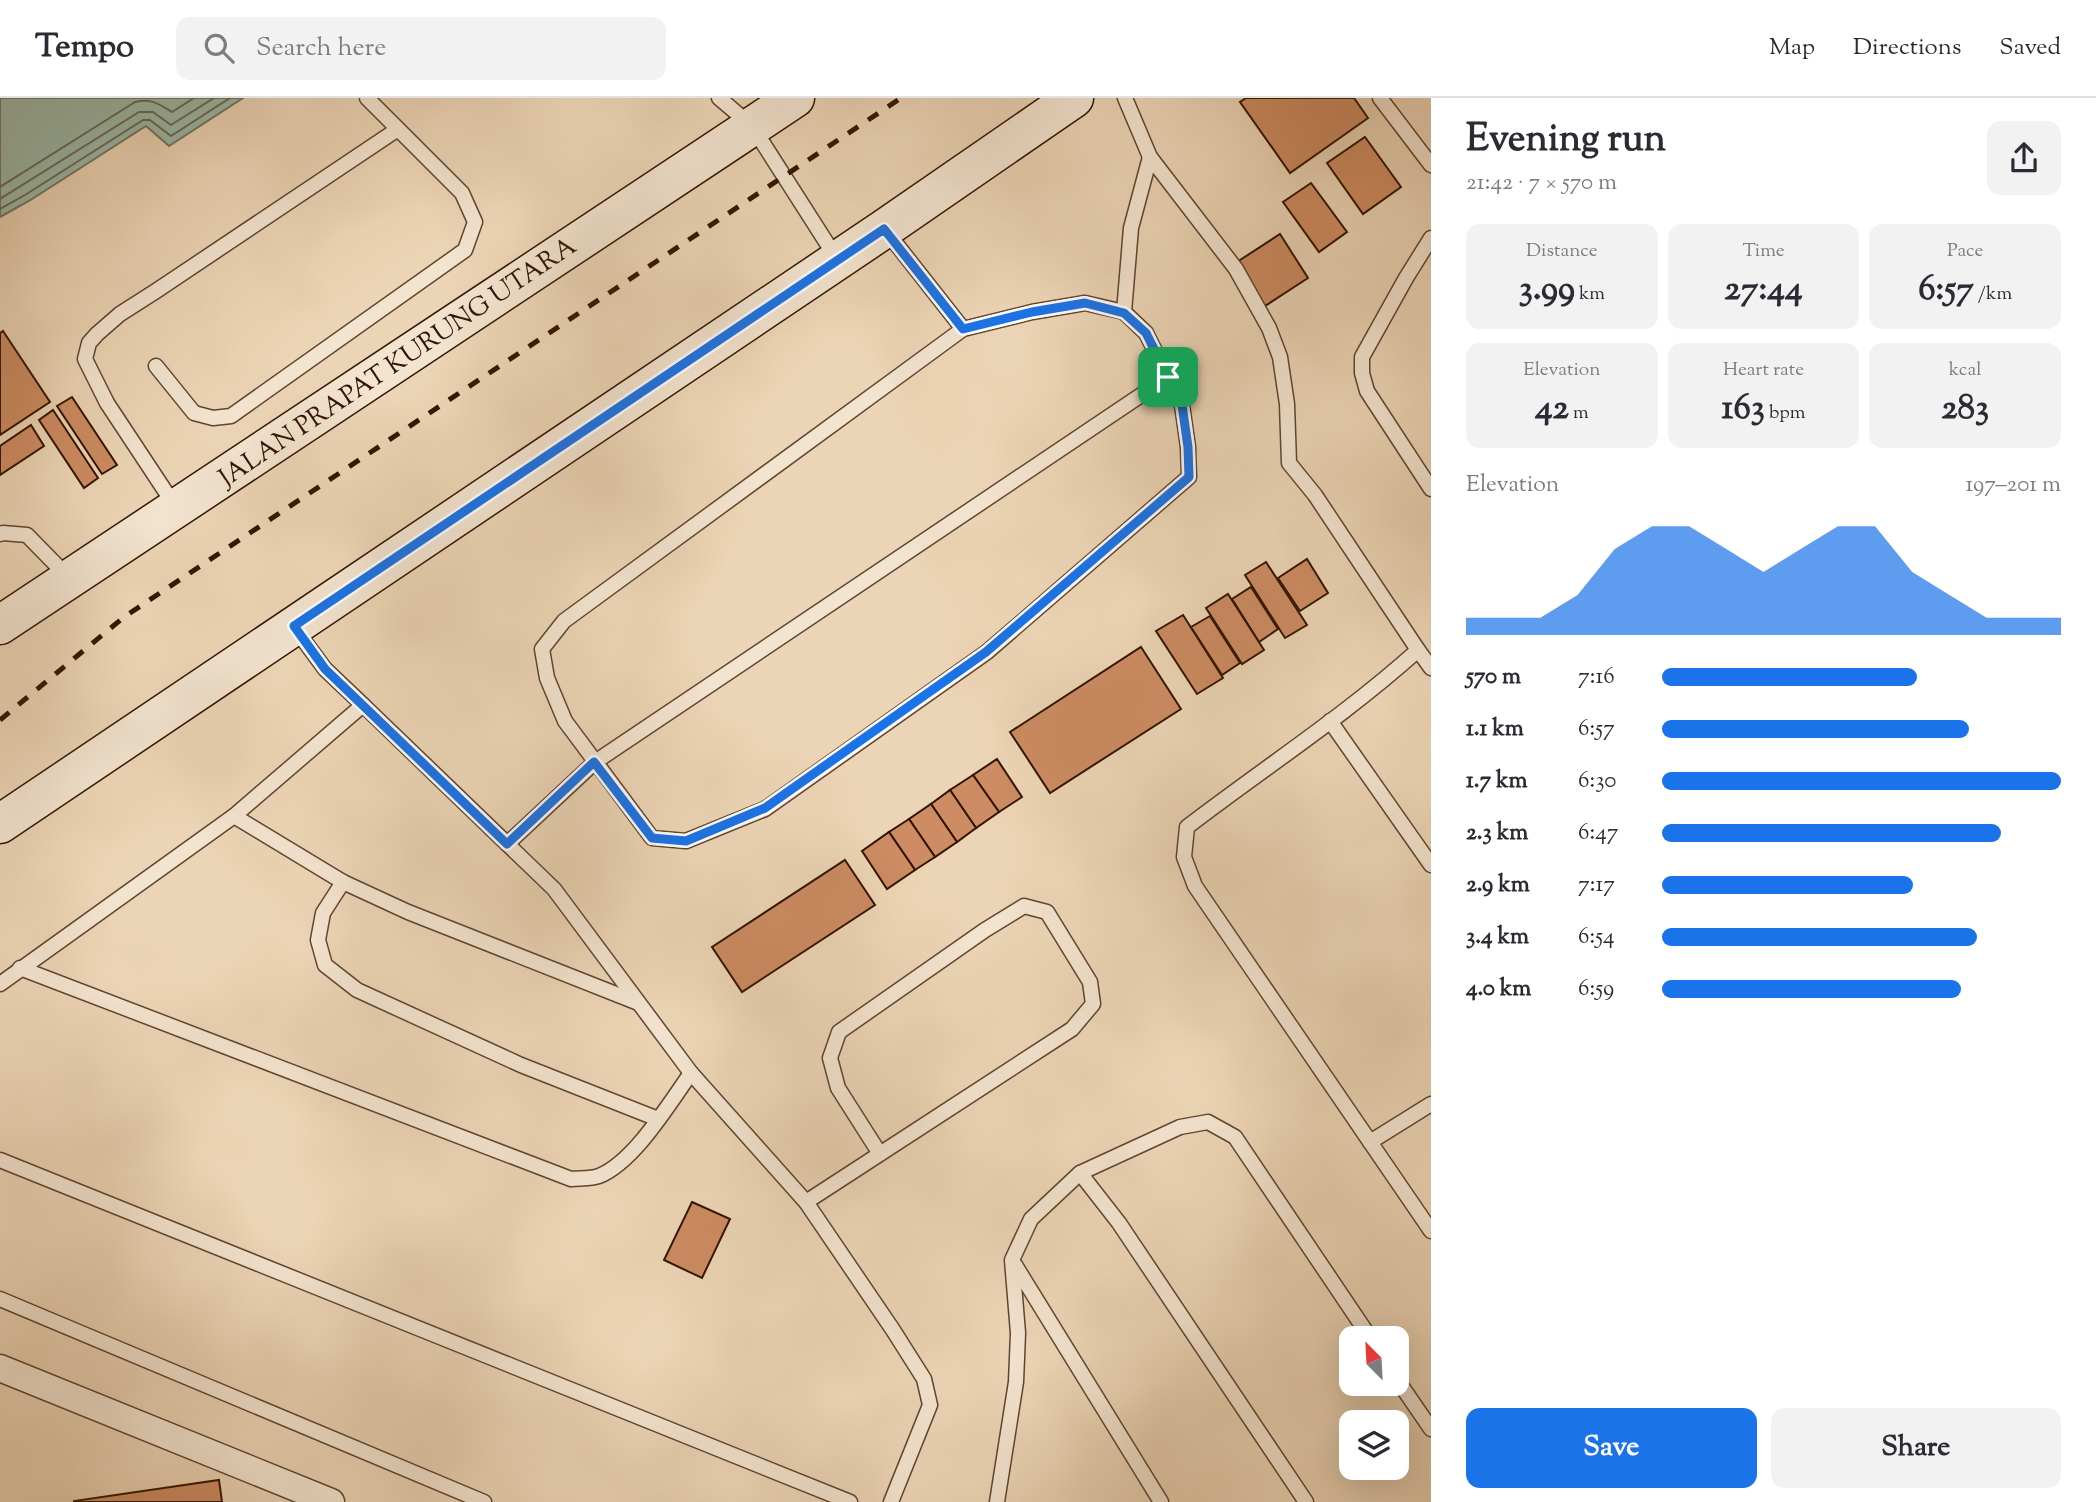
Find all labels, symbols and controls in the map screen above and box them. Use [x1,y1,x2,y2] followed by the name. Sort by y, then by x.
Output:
[176,17,666,80] search box
[35,24,134,72] text: Tempo
[200,29,238,67] icon: search
[256,30,386,67] text: Search here
[1769,31,1815,65] text: Map
[1853,31,1961,65] text: Directions
[1999,31,2061,65] text: Saved
[1466,114,1666,168] text: Evening run
[1987,121,2061,195] button: share
[1466,167,1617,200] text: 21:42 · 7 × 570 m
[210,229,585,498] street label: JALAN PRAPAT KURUNG UTARA
[1526,238,1598,265] text: Distance
[1742,238,1785,265] text: Time
[1947,238,1983,265] text: Pace
[1519,265,1575,316] text: 3.99
[1724,265,1803,316] text: 27:44
[1918,265,1974,316] text: 6:57
[1575,281,1605,308] text: km
[1974,281,2012,308] text: /km
[1138,347,1198,407] pin
[1523,357,1600,384] text: Elevation
[1723,357,1804,384] text: Heart rate
[1949,357,1981,384] text: kcal
[1149,358,1187,396] icon: arrive
[1535,384,1569,435] text: 42
[1722,384,1765,435] text: 163
[1941,384,1989,435] text: 283
[1569,400,1589,427] text: m
[1765,400,1805,427] text: bpm
[1466,469,1559,502] text: Elevation
[1965,469,2061,502] text: 197–201 m
[1466,661,1521,694] text: 570 m
[1578,661,1615,694] text: 7:16
[1466,713,1524,746] text: 1.1 km
[1578,713,1615,746] text: 6:57
[1466,765,1528,798] text: 1.7 km
[1578,765,1616,798] text: 6:30
[1466,817,1528,850] text: 2.3 km
[1578,817,1618,850] text: 6:47
[1466,869,1530,902] text: 2.9 km
[1578,869,1615,902] text: 7:17
[1466,921,1529,954] text: 3.4 km
[1578,921,1615,954] text: 6:54
[1466,973,1531,1006] text: 4.0 km
[1578,973,1614,1006] text: 6:59
[1339,1326,1409,1396] north arrow
[1339,1326,1409,1480] map controls
[1466,1408,1757,1488] button: Save
[1771,1408,2061,1488] button: Share
[1339,1410,1409,1480] button: layers

